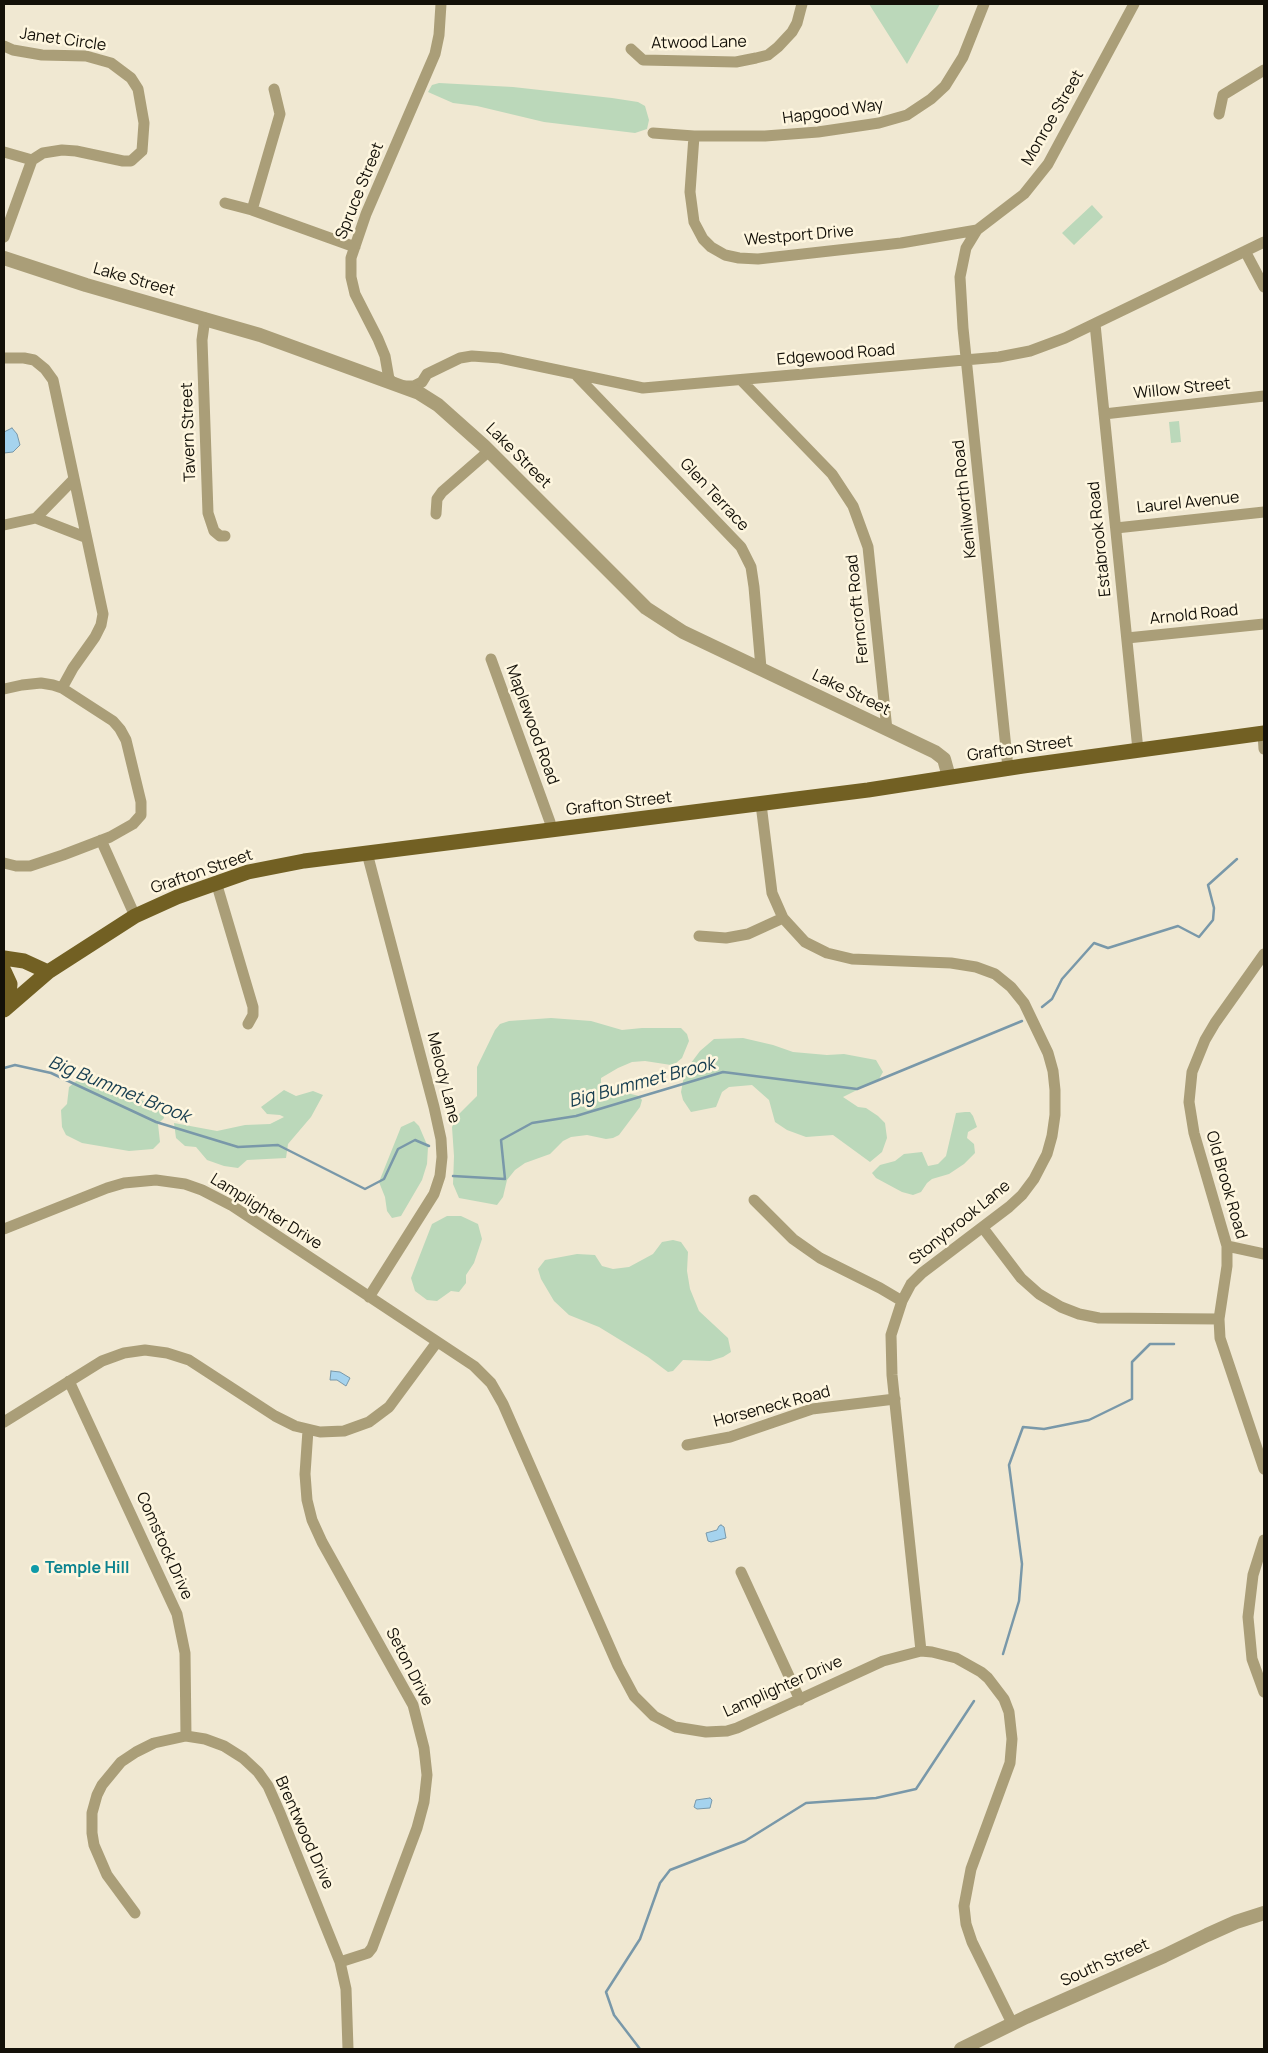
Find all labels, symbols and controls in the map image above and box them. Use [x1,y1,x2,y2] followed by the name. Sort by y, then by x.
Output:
[18,24,108,56] street label: Janet Circle
[651,33,747,53] street label: Atwood Lane
[1018,67,1088,169] street label: Monroe Street
[781,95,885,129] street label: Hapgood Way
[332,140,388,242] street label: Spruce Street
[743,222,855,250] street label: Westport Drive
[91,259,177,301] street label: Lake Street
[776,340,896,370] street label: Edgewood Road
[1133,374,1231,404] street label: Willow Street
[178,382,200,482] street label: Tavern Street
[481,419,555,493] street label: Lake Street
[949,439,981,559] street label: Kenilworth Road
[675,455,753,535] street label: Glen Terrace
[1084,480,1116,598] street label: Estabrook Road
[1136,488,1240,518] street label: Laurel Avenue
[843,554,873,664] street label: Ferncroft Road
[1149,601,1239,629] street label: Arnold Road
[501,662,563,788] street label: Maplewood Road
[809,666,893,720] street label: Lake Street
[966,732,1074,766] street label: Grafton Street
[565,788,673,820] street label: Grafton Street
[149,846,255,898] street label: Grafton Street
[422,1031,464,1125] street label: Melody Lane
[45,1052,193,1128] water label: Big Bummet Brook
[566,1053,718,1113] water label: Big Bummet Brook
[1201,1129,1251,1241] street label: Old Brook Road
[206,1170,326,1254] street label: Lamplighter Drive
[906,1177,1014,1269] street label: Stonybrook Lane
[712,1382,832,1432] street label: Horseneck Road
[132,1489,196,1603] street label: Comstock Drive
[45,1559,129,1579] place label: Temple Hill
[29,1563,41,1575] marker: Temple Hill
[381,1625,437,1709] street label: Seton Drive
[720,1652,846,1722] street label: Lamplighter Drive
[271,1774,337,1892] street label: Brentwood Drive
[1058,1935,1152,1991] street label: South Street

